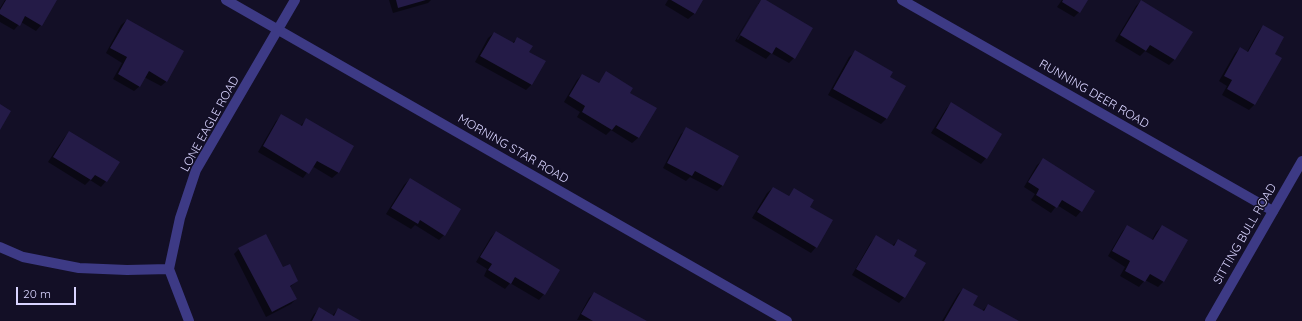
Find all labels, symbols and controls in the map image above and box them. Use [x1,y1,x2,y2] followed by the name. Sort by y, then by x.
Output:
[1037,57,1151,131] street label: RUNNING DEER ROAD
[178,74,242,174] street label: LONE EAGLE ROAD
[455,111,571,187] street label: MORNING STAR ROAD
[1210,181,1280,287] street label: SITTING BULL ROAD
[18,279,78,305] scale bar
[23,286,51,301] text: 20 m

